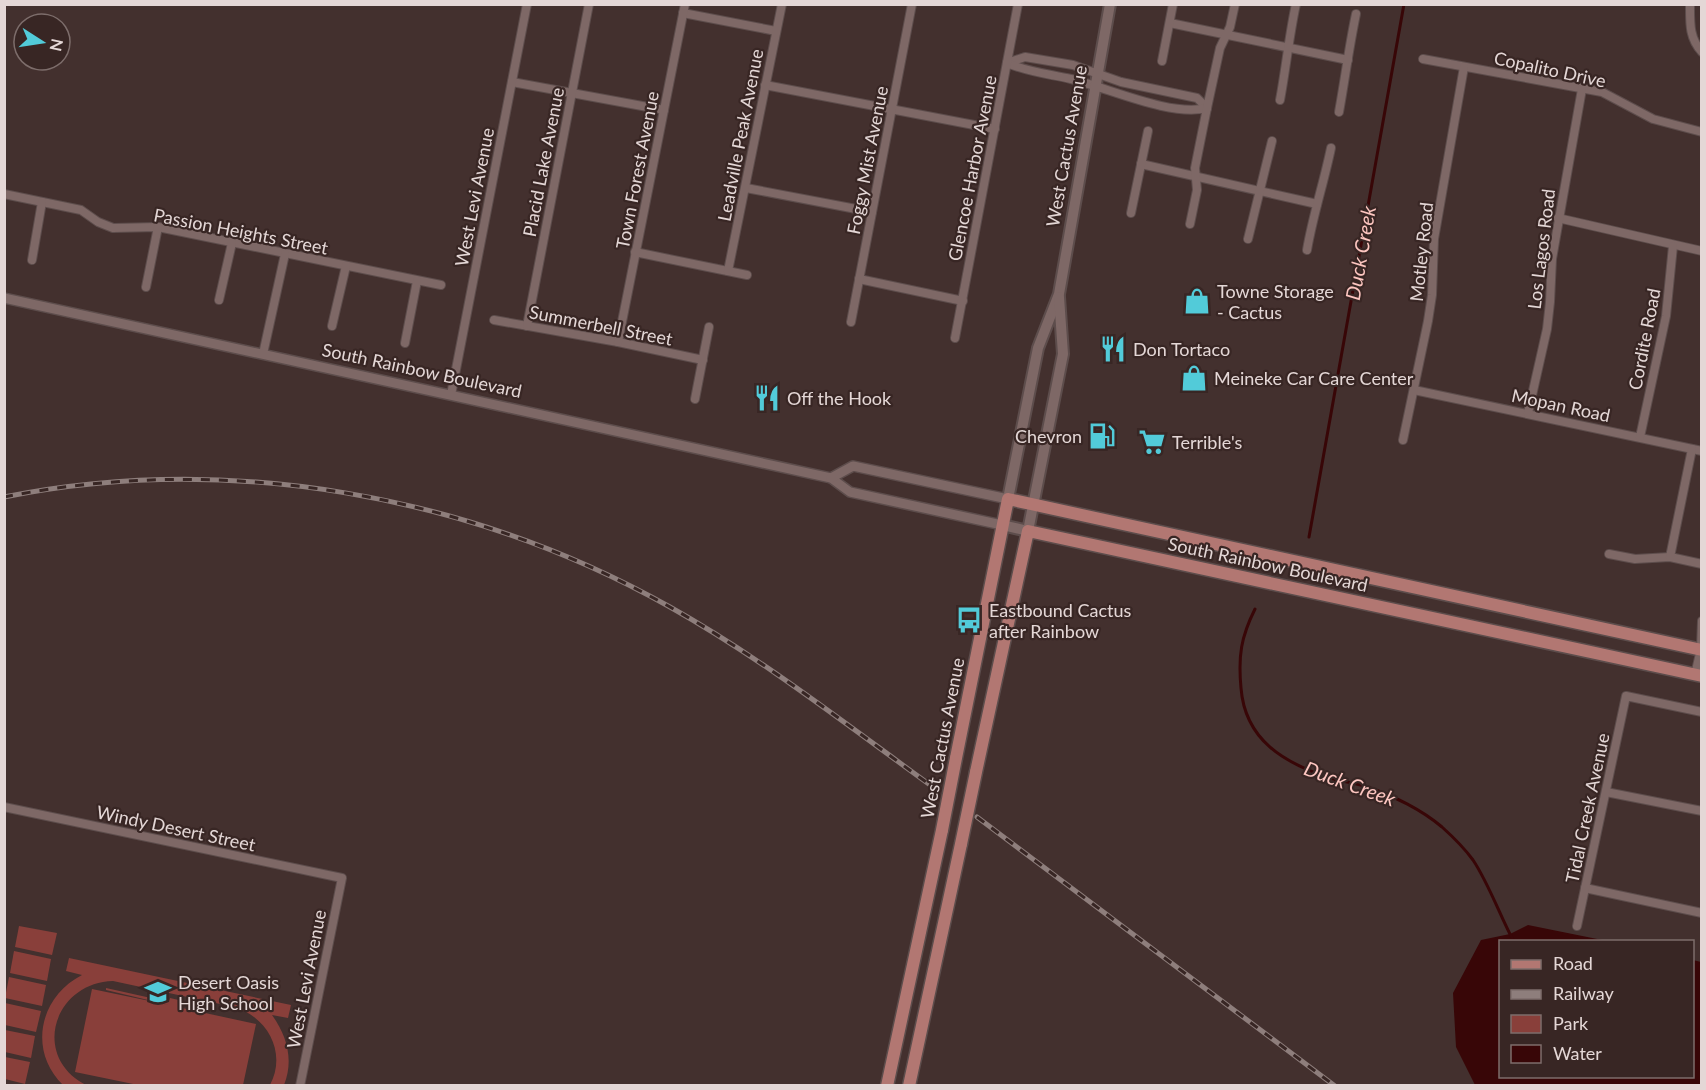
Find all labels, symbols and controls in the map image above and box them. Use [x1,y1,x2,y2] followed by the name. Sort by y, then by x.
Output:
[12,12,72,72] north arrow
[47,37,68,53] text: N
[1492,46,1608,92] street label: Copalito Drive
[713,47,767,223] street label: Leadville Peak Avenue
[1041,64,1091,228] street label: West Cactus Avenue
[943,73,1001,263] street label: Glencoe Harbor Avenue
[842,84,892,236] street label: Foggy Mist Avenue
[518,86,568,238] street label: Placid Lake Avenue
[611,89,663,251] street label: Town Forest Avenue
[450,126,498,268] street label: West Levi Avenue
[1523,188,1559,310] street label: Los Lagos Road
[1405,201,1437,303] street label: Motley Road
[152,203,331,259] street label: Passion Heights Street
[1340,203,1380,302] water label: Duck Creek
[1217,280,1334,323] place label: Towne Storage - Cactus
[1182,286,1212,316] shop icon: Towne Storage - Cactus
[1623,286,1665,392] street label: Cordite Road
[528,300,675,350] street label: Summerbell Street
[1098,334,1128,364] restaurant icon: Don Tortaco
[320,338,524,402] street label: South Rainbow Boulevard
[1133,338,1230,360] place label: Don Tortaco
[1179,363,1209,393] shop icon: Meineke Car Care Center
[1214,367,1414,389] place label: Meineke Car Care Center
[752,383,782,413] restaurant icon: Off the Hook
[1510,384,1612,426] street label: Mopan Road
[787,387,892,409] place label: Off the Hook
[1087,421,1117,451] fuel station icon: Chevron
[1015,425,1082,447] place label: Chevron
[1137,427,1167,457] supermarket icon: Terrible's
[1172,431,1242,453] place label: Terrible's
[1166,532,1370,596] street label: South Rainbow Boulevard
[989,599,1132,642] place label: Eastbound Cactus after Rainbow
[954,605,984,635] bus stop icon: Eastbound Cactus after Rainbow
[916,656,968,820] street label: West Cactus Avenue
[1560,731,1614,885] street label: Tidal Creek Avenue
[1301,755,1399,811] water label: Duck Creek
[95,800,258,856] street label: Windy Desert Street
[282,908,330,1050] street label: West Levi Avenue
[1499,940,1694,1078] legend
[1553,952,1593,974] text: Road
[178,971,279,1014] place label: Desert Oasis High School
[143,977,173,1007] school or university icon: Desert Oasis High School
[1553,982,1614,1004] text: Railway
[1553,1012,1589,1034] text: Park
[1553,1042,1602,1064] text: Water

